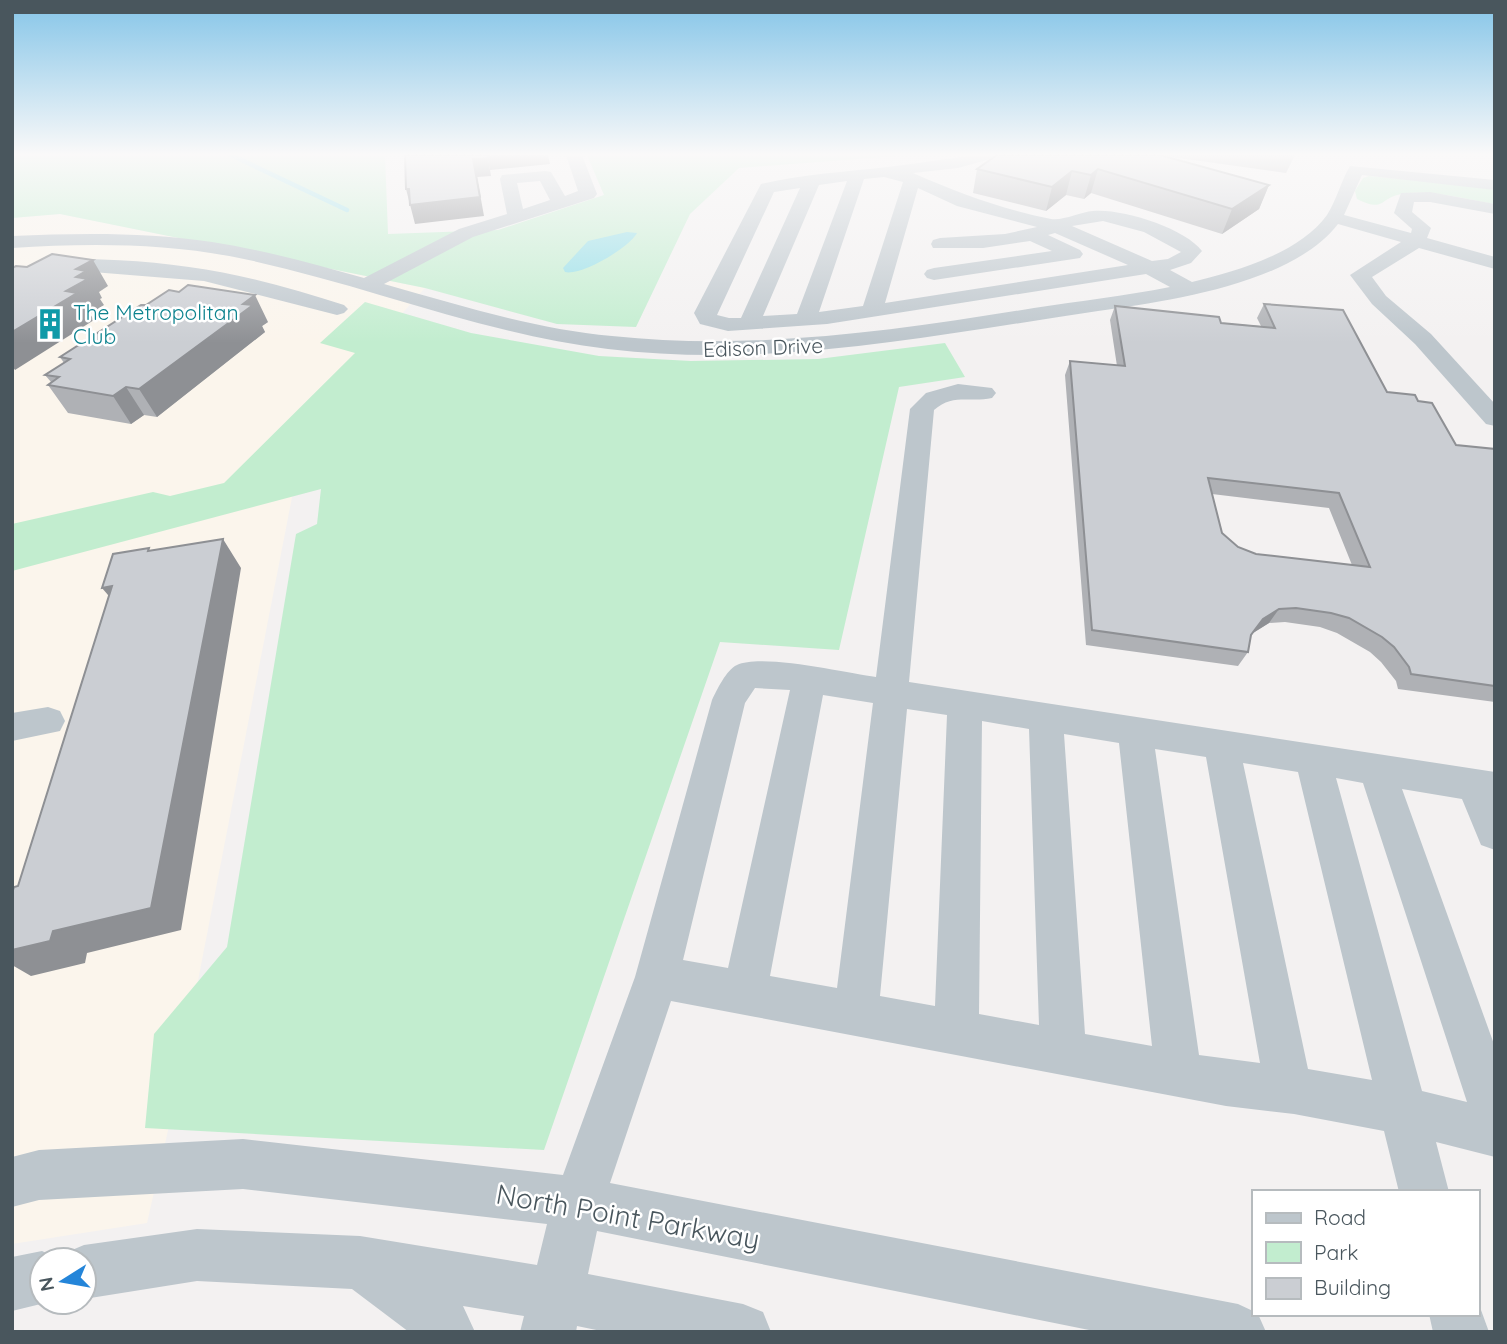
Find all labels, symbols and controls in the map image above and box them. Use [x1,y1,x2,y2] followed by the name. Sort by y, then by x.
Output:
[73,299,239,349] place label: The Metropolitan Club
[33,307,67,341] building icon: The Metropolitan Club
[703,332,823,362] street label: Edison Drive
[493,1176,763,1256] street label: North Point Parkway
[1252,1190,1479,1316] legend
[1314,1204,1366,1230] text: Road
[1314,1239,1358,1265] text: Park
[28,1246,98,1316] north arrow
[1314,1274,1391,1300] text: Building
[33,1275,59,1293] text: N

